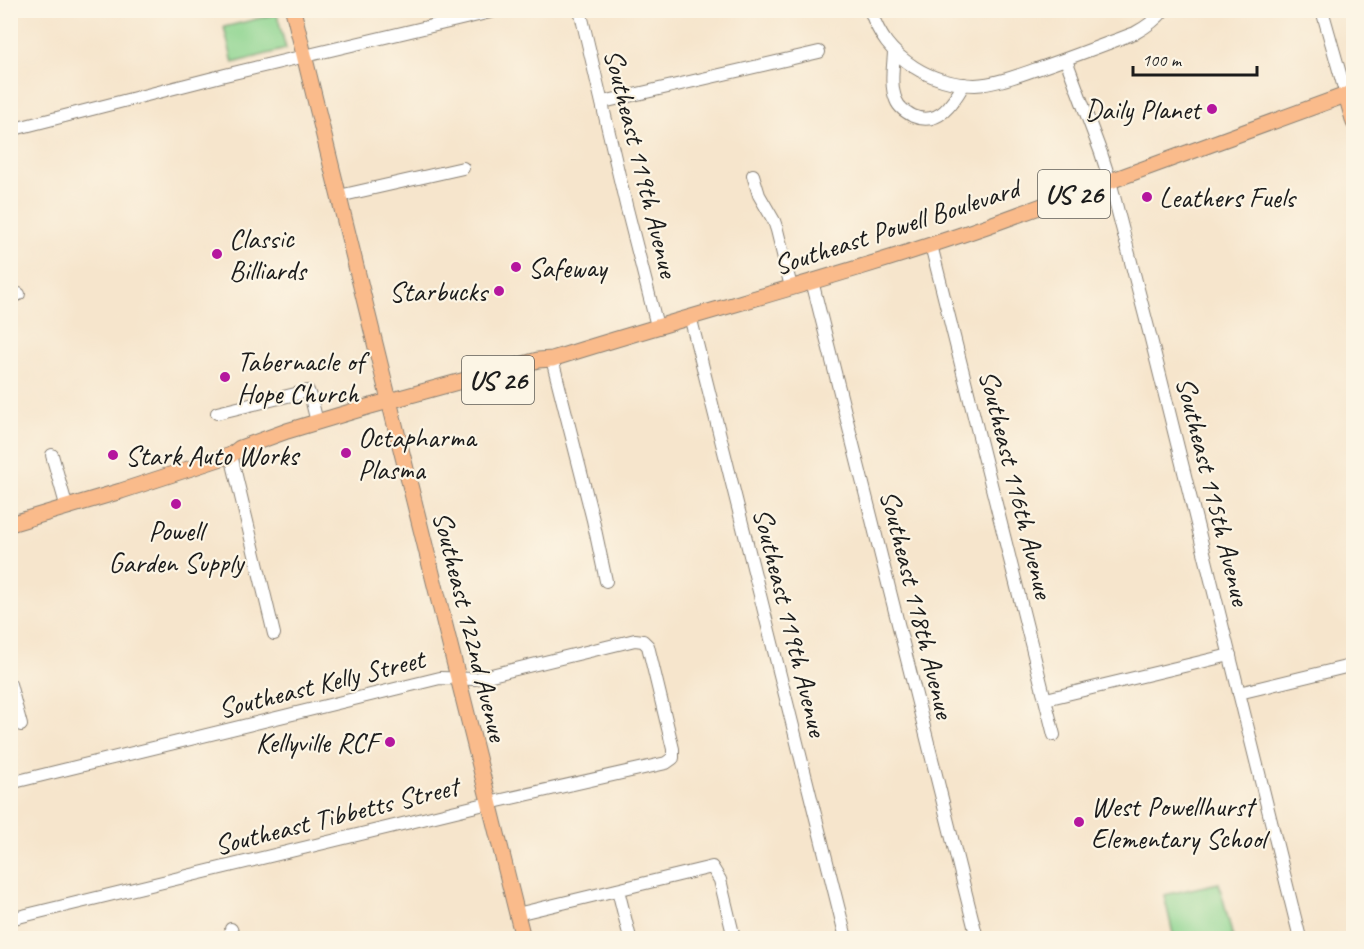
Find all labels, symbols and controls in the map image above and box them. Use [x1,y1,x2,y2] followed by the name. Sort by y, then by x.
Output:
[1133,39,1258,77] scale bar
[596,46,687,282] street label: Southeast 119th Avenue
[1142,49,1183,71] text: 100 m
[1085,92,1203,127] place label: Daily Planet
[1205,102,1219,116] marker: Daily Planet
[769,169,1027,283] street label: Southeast Powell Boulevard
[1038,170,1110,218] road number: US 26
[1159,180,1297,215] place label: Leathers Fuels
[1140,190,1154,204] marker: Leathers Fuels
[229,221,308,288] place label: Classic Billiards
[210,247,224,261] marker: Classic Billiards
[528,250,609,285] place label: Safeway
[509,260,523,274] marker: Safeway
[389,274,489,309] place label: Starbucks
[492,284,506,298] marker: Starbucks
[237,344,370,411] place label: Tabernacle of Hope Church
[462,356,534,404] road number: US 26
[971,367,1062,603] street label: Southeast 116th Avenue
[218,370,232,384] marker: Tabernacle of Hope Church
[1168,374,1259,610] street label: Southeast 115th Avenue
[358,420,478,487] place label: Octapharma Plasma
[125,438,300,473] place label: Stark Auto Works
[339,446,353,460] marker: Octapharma Plasma
[106,448,120,462] marker: Stark Auto Works
[872,487,963,723] street label: Southeast 118th Avenue
[169,497,183,511] marker: Powell Garden Supply
[745,505,836,741] street label: Southeast 119th Avenue
[425,508,516,746] street label: Southeast 122nd Avenue
[109,513,246,580] place label: Powell Garden Supply
[215,640,430,726] street label: Southeast Kelly Street
[256,725,383,760] place label: Kellyville RCF
[383,735,397,749] marker: Kellyville RCF
[211,767,465,863] street label: Southeast Tibbetts Street
[1091,789,1271,856] place label: West Powellhurst Elementary School
[1072,815,1086,829] marker: West Powellhurst Elementary School

